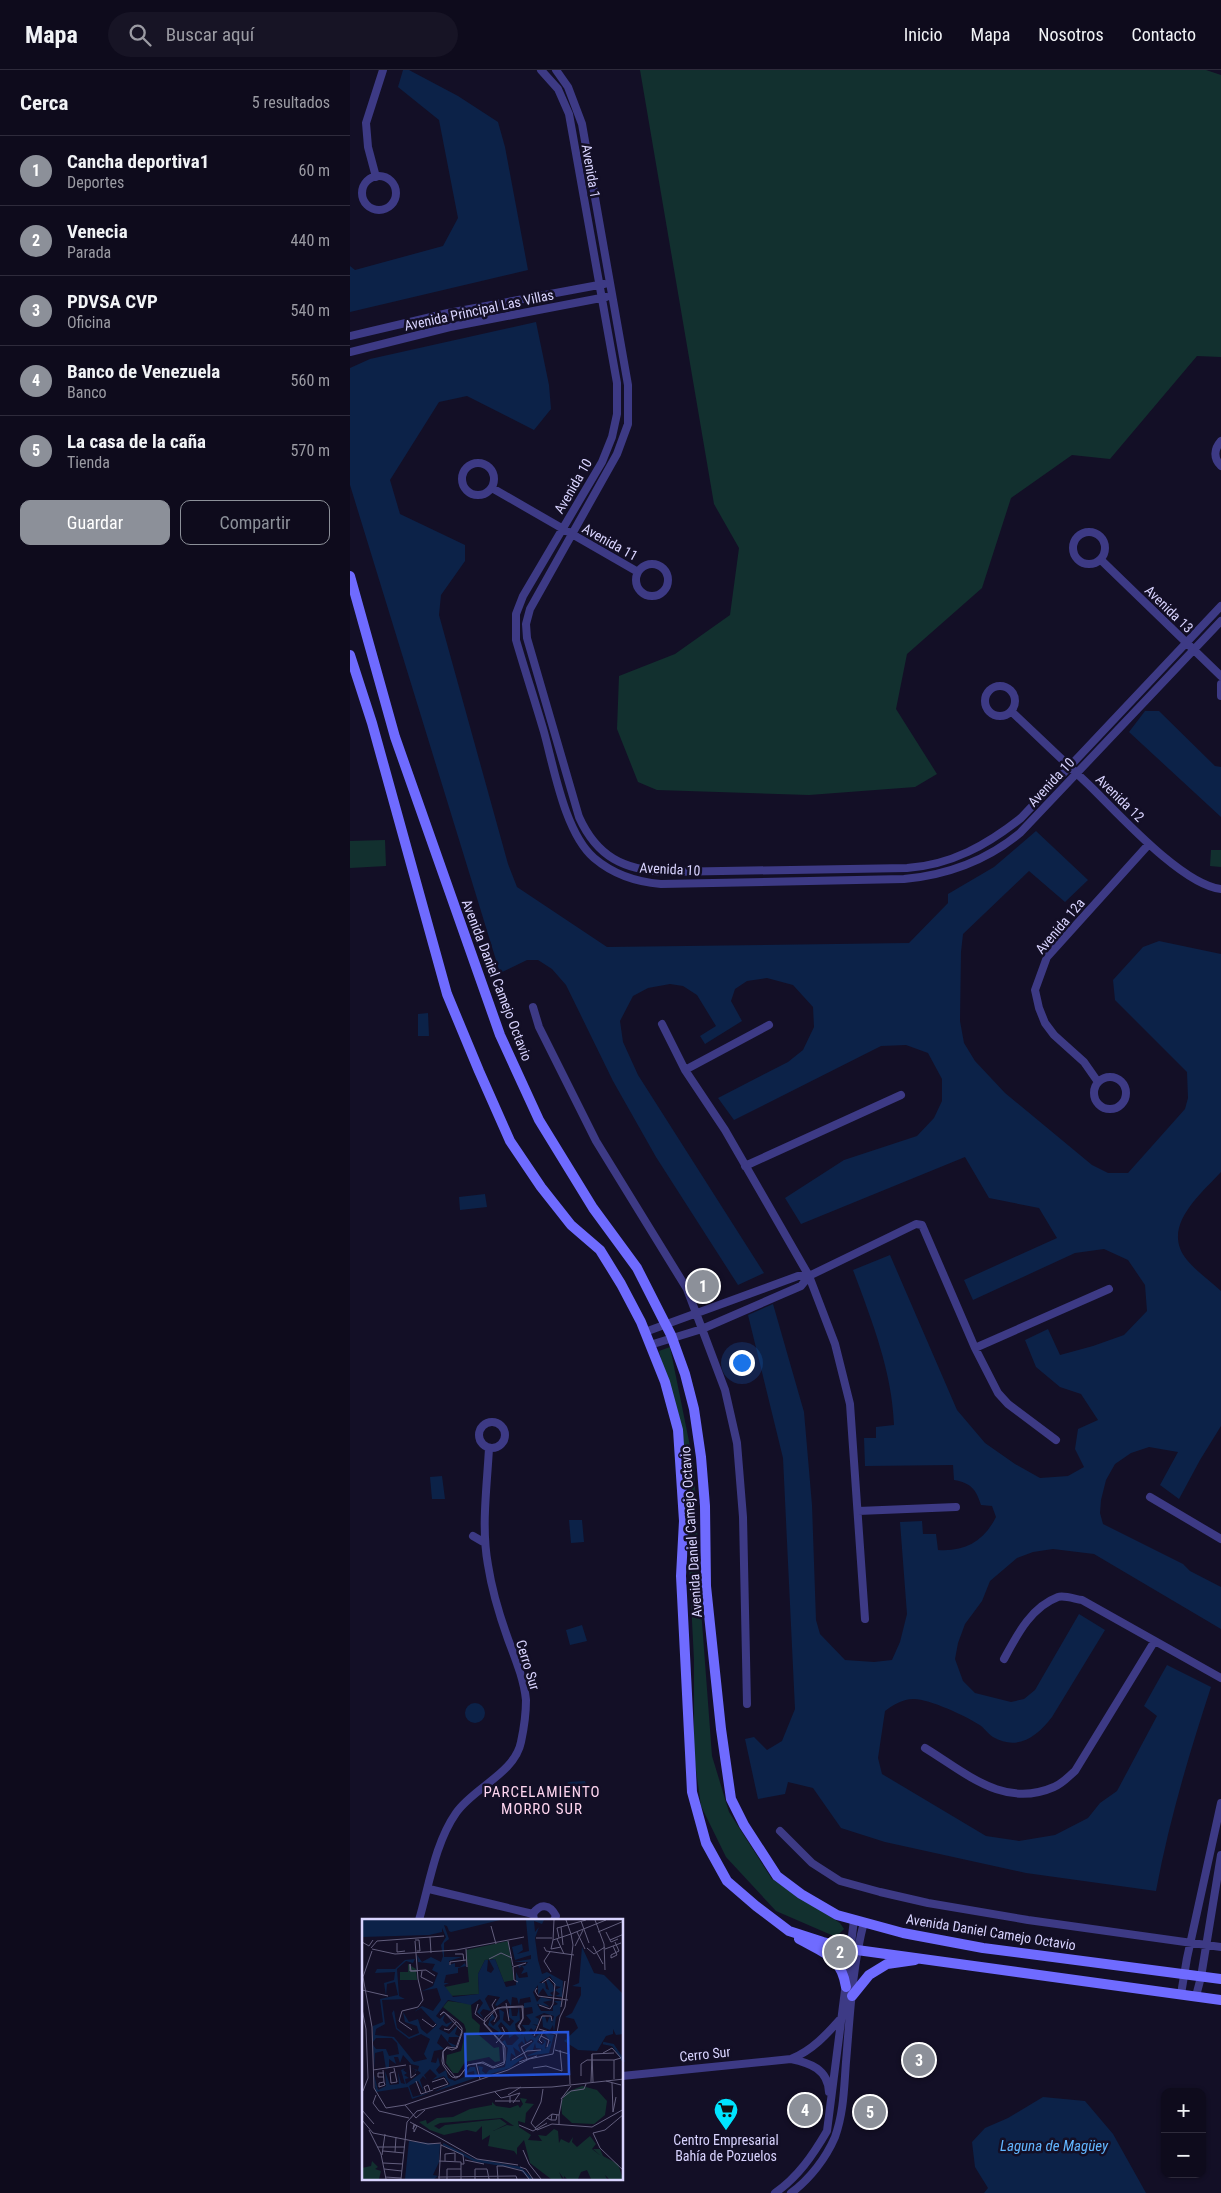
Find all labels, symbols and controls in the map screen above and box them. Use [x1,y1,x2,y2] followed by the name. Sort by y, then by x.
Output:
[108,12,458,57] search box
[25,21,78,49] text: Mapa
[126,21,154,49] icon: search
[166,23,254,46] text: Buscar aquí
[904,24,943,45] text: Inicio
[971,24,1010,45] text: Mapa
[1038,24,1104,45] text: Nosotros
[1132,24,1196,45] text: Contacto
[20,91,68,115] text: Cerca
[252,93,330,112] text: 5 resultados
[578,143,604,199] street label: Avenida 1
[67,150,209,173] text: Cancha deportiva1
[32,161,40,180] text: 1
[298,161,330,180] text: 60 m
[67,173,124,192] text: Deportes
[67,220,128,243] text: Venecia
[32,231,40,250] text: 2
[291,231,330,250] text: 440 m
[67,243,111,262] text: Parada
[403,286,555,334] street label: Avenida Principal Las Villas
[67,290,158,313] text: PDVSA CVP
[32,301,40,320] text: 3
[291,301,330,320] text: 540 m
[67,313,111,332] text: Oficina
[67,360,220,383] text: Banco de Venezuela
[32,371,40,390] text: 4
[291,371,330,390] text: 560 m
[67,383,107,402] text: Banco
[67,430,206,453] text: La casa de la caña
[32,441,40,460] text: 5
[291,441,330,460] text: 570 m
[67,453,110,472] text: Tienda
[551,456,595,516] street label: Avenida 10
[20,500,170,545] button: Guardar
[180,500,330,545] button: Compartir
[580,520,640,564] street label: Avenida 11
[1142,582,1196,636] street label: Avenida 13
[1024,754,1078,810] street label: Avenida 10
[1093,771,1148,825] street label: Avenida 12
[639,859,701,879] street label: Avenida 10
[1032,895,1088,957] street label: Avenida 12a
[459,897,535,1063] street label: Avenida Daniel Camejo Octavio
[687,1267,719,1305] pin: 1
[729,1350,755,1376] your location
[677,1446,705,1618] street label: Avenida Daniel Camejo Octavio
[513,1638,543,1692] street label: Cerro Sur
[483,1783,601,1818] district label: PARCELAMIENTO MORRO SUR
[905,1911,1077,1953] street label: Avenida Daniel Camejo Octavio
[362,1919,624,2180] inset map
[824,1933,856,1971] pin: 2
[903,2041,935,2079] pin: 3
[679,2043,731,2065] street label: Cerro Sur
[1161,2088,1206,2178] map controls
[1161,2088,1206,2133] button: +
[789,2091,821,2129] pin: 4
[854,2093,886,2131] pin: 5
[713,2097,739,2131] supermarket icon: Centro Empresarial Bahía de Pozuelos
[673,2132,779,2164] place label: Centro Empresarial Bahía de Pozuelos
[1161,2133,1206,2178] button: −
[1000,2137,1109,2155] water label: Laguna de Magüey

